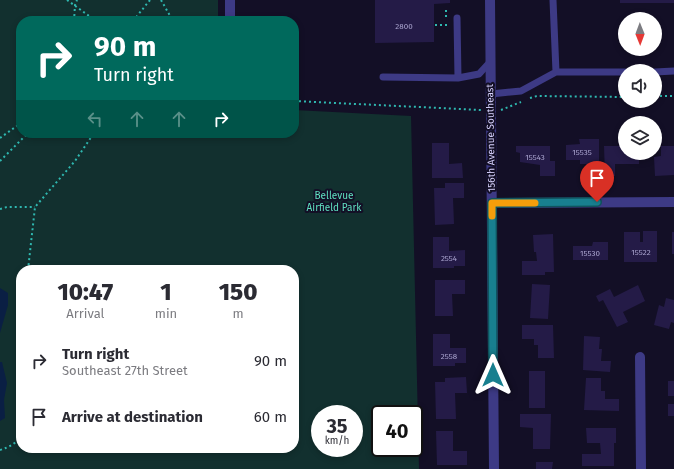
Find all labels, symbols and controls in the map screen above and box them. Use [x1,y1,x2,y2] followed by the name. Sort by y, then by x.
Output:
[618,12,662,56] north arrow
[618,12,662,160] map controls
[395,22,413,31] house number: 2800
[94,30,156,63] text: 90 m
[28,32,80,84] icon: right
[94,64,174,86] text: Turn right
[618,64,662,108] button: sound
[484,83,498,192] street label: 156th Avenue Southeast
[84,108,106,130] icon: left
[126,108,148,130] icon: ahead
[168,108,190,130] icon: ahead
[210,108,232,130] icon: right
[618,116,662,160] button: layers
[572,148,592,157] house number: 15535
[525,153,545,162] house number: 15543
[580,161,614,202] pin
[586,167,608,189] icon: arrive
[307,190,362,214] park label: Bellevue Airfield Park
[631,248,651,257] house number: 15522
[580,249,600,258] house number: 15530
[441,254,458,263] house number: 2554
[58,278,113,306] text: 10:47
[160,278,172,306] text: 1
[219,278,257,306] text: 150
[66,306,104,321] text: Arrival
[155,306,177,321] text: min
[233,306,244,321] text: m
[62,345,129,363] text: Turn right
[28,350,50,372] icon: right
[254,352,287,370] text: 90 m
[441,352,458,361] house number: 2558
[472,354,514,396] position arrow
[62,363,188,378] text: Southeast 27th Street
[371,405,423,457] speed limit sign: 40
[28,406,50,428] icon: arrive
[62,408,203,426] text: Arrive at destination
[254,408,287,426] text: 60 m
[326,414,348,438] text: 35
[325,435,349,447] text: km/h

